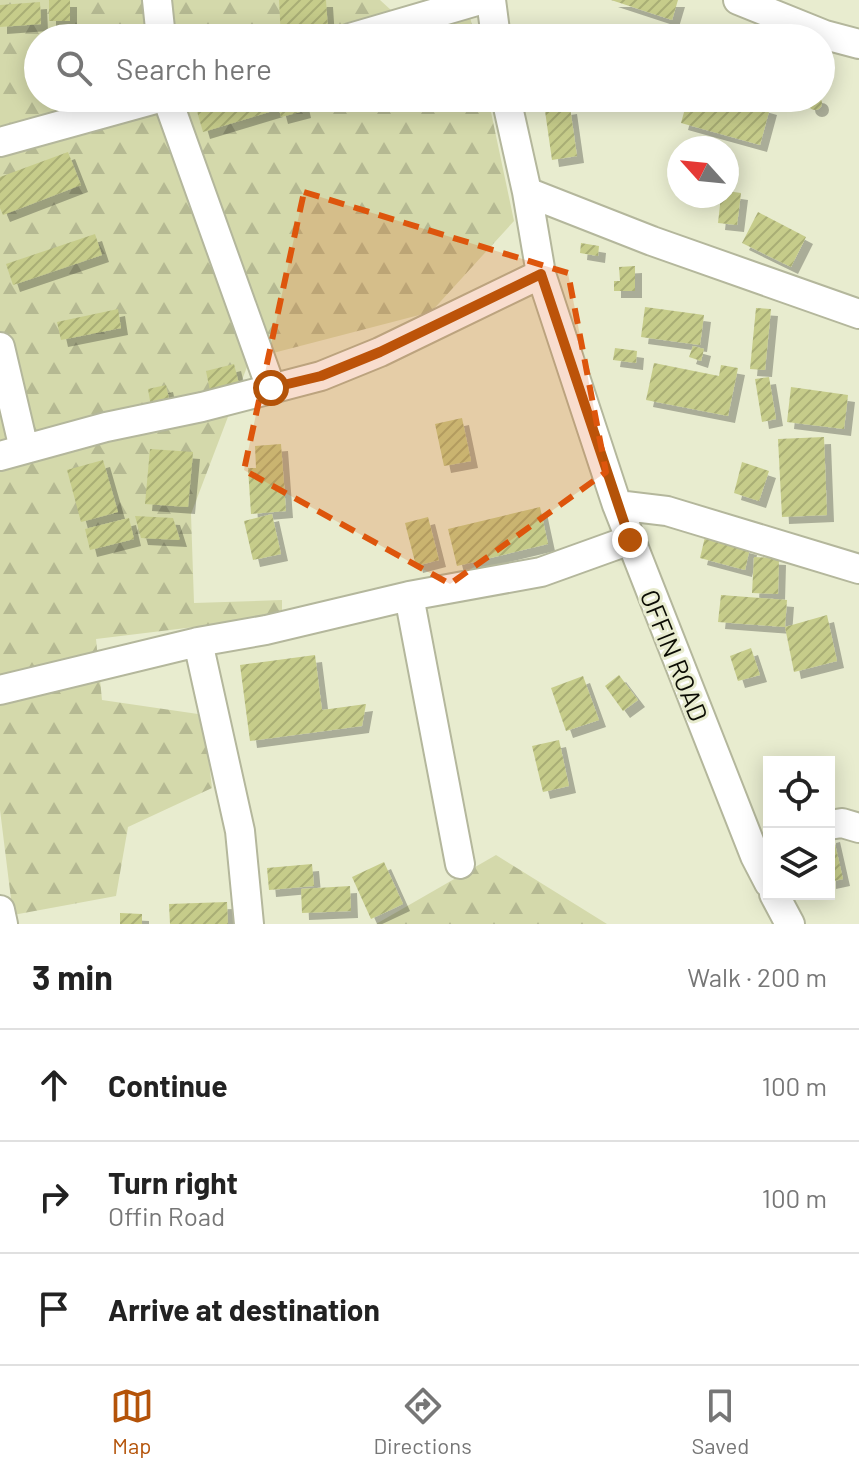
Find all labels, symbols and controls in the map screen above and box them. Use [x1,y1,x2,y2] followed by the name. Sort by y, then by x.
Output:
[24,24,835,112] search box
[52,46,96,90] icon: search
[116,50,272,86] text: Search here
[667,136,739,208] north arrow
[253,370,289,406] route start
[612,522,648,558] route end
[635,585,715,725] street label: OFFIN ROAD
[763,756,835,900] map controls
[763,756,835,828] button: locate
[763,828,835,900] button: layers
[32,956,113,997] text: 3 min
[687,961,827,992] text: Walk · 200 m
[32,1063,76,1107] icon: ahead
[108,1067,228,1103] text: Continue
[762,1070,827,1101] text: 100 m
[108,1164,238,1200] text: Turn right
[32,1175,76,1219] icon: right
[762,1182,827,1213] text: 100 m
[108,1200,225,1231] text: Offin Road
[32,1287,76,1331] icon: arrive
[108,1291,380,1327] text: Arrive at destination
[110,1384,154,1458] tab: Map
[373,1384,472,1458] tab: Directions
[691,1384,749,1458] tab: Saved

